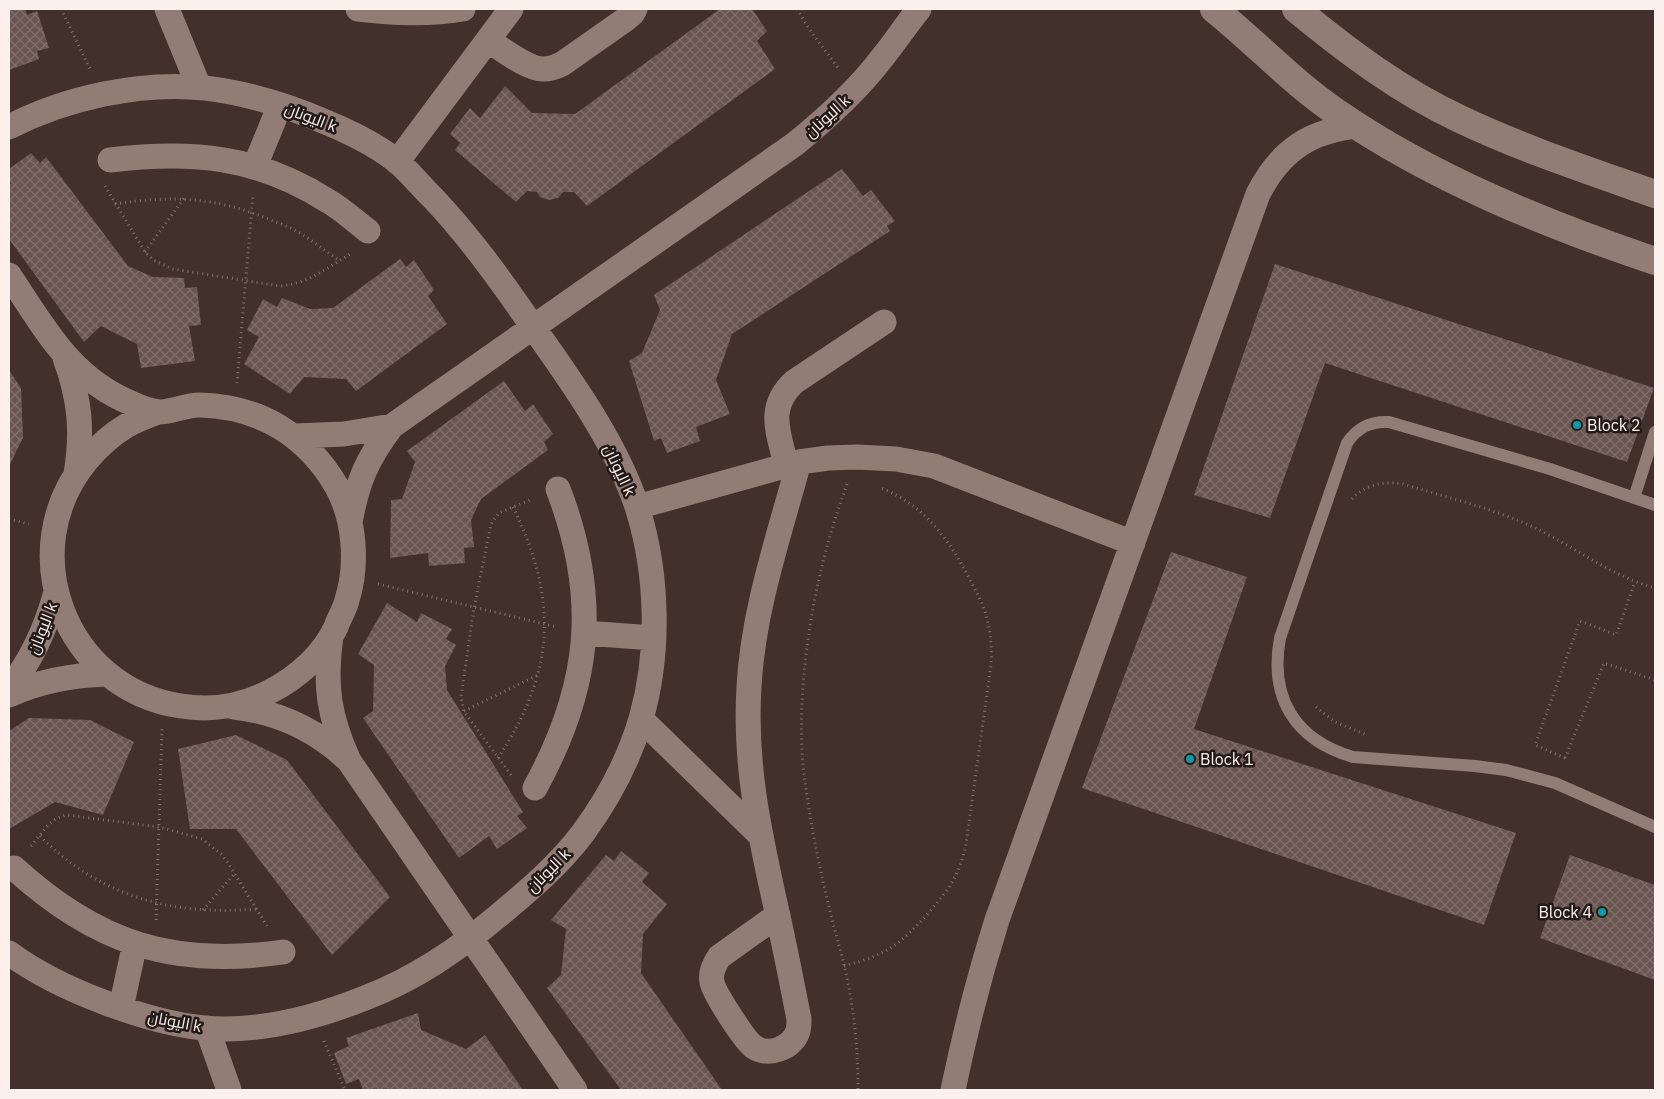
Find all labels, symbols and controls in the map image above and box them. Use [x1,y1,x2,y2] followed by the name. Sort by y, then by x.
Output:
[800,90,855,142] street label: اليونان k
[282,98,341,137] street label: اليونان k
[1587,415,1641,435] place label: Block 2
[1571,419,1583,431] marker: Block 2
[599,441,641,500] street label: اليونان k
[23,598,63,657] street label: اليونان k
[1200,749,1254,769] place label: Block 1
[1184,753,1196,765] marker: Block 1
[522,843,575,897] street label: اليونان k
[1538,902,1592,922] place label: Block 4
[1596,906,1608,918] marker: Block 4
[146,1006,204,1037] street label: اليونان k

